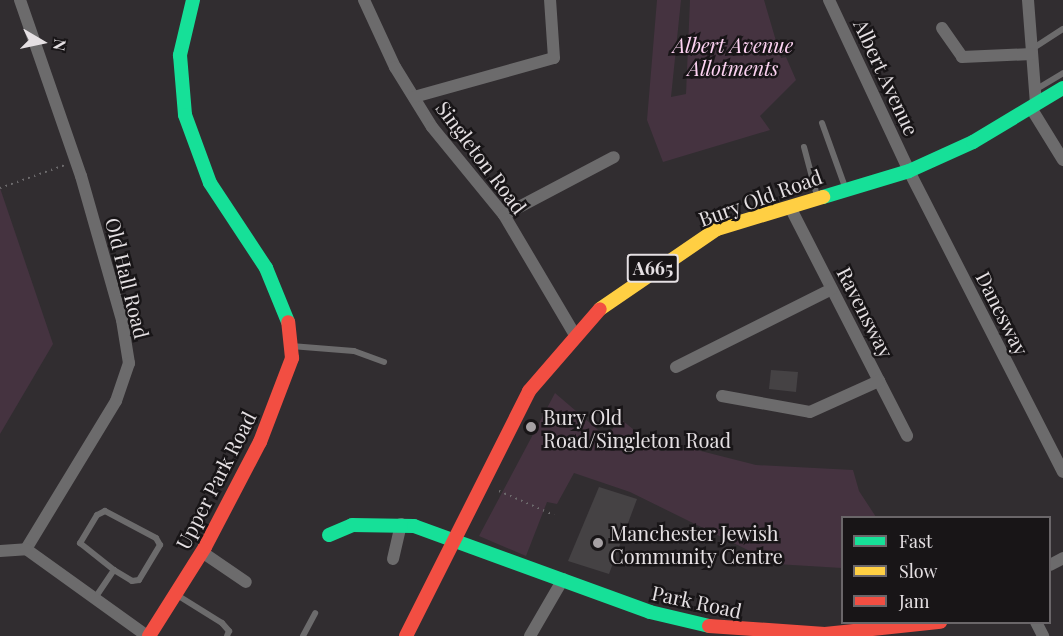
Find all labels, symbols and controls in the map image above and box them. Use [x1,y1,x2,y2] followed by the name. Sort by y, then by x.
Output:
[12,12,72,72] north arrow
[849,15,925,139] street label: Albert Avenue
[673,33,793,80] park label: Albert Avenue Allotments
[49,38,72,52] text: N
[432,96,532,218] street label: Singleton Road
[695,163,825,231] street label: Bury Old Road
[101,215,155,341] street label: Old Hall Road
[626,253,680,283] road number: A665
[833,263,899,361] street label: Ravensway
[972,267,1034,359] street label: Danesway
[543,404,731,451] place label: Bury Old Road/Singleton Road
[170,407,260,553] street label: Upper Park Road
[524,420,538,434] marker: Bury Old Road/Singleton Road
[841,516,1051,624] legend
[610,520,783,567] place label: Manchester Jewish Community Centre
[899,529,932,553] text: Fast
[591,536,605,550] marker: Manchester Jewish Community Centre
[899,559,937,583] text: Slow
[650,580,744,622] street label: Park Road
[899,589,929,613] text: Jam

